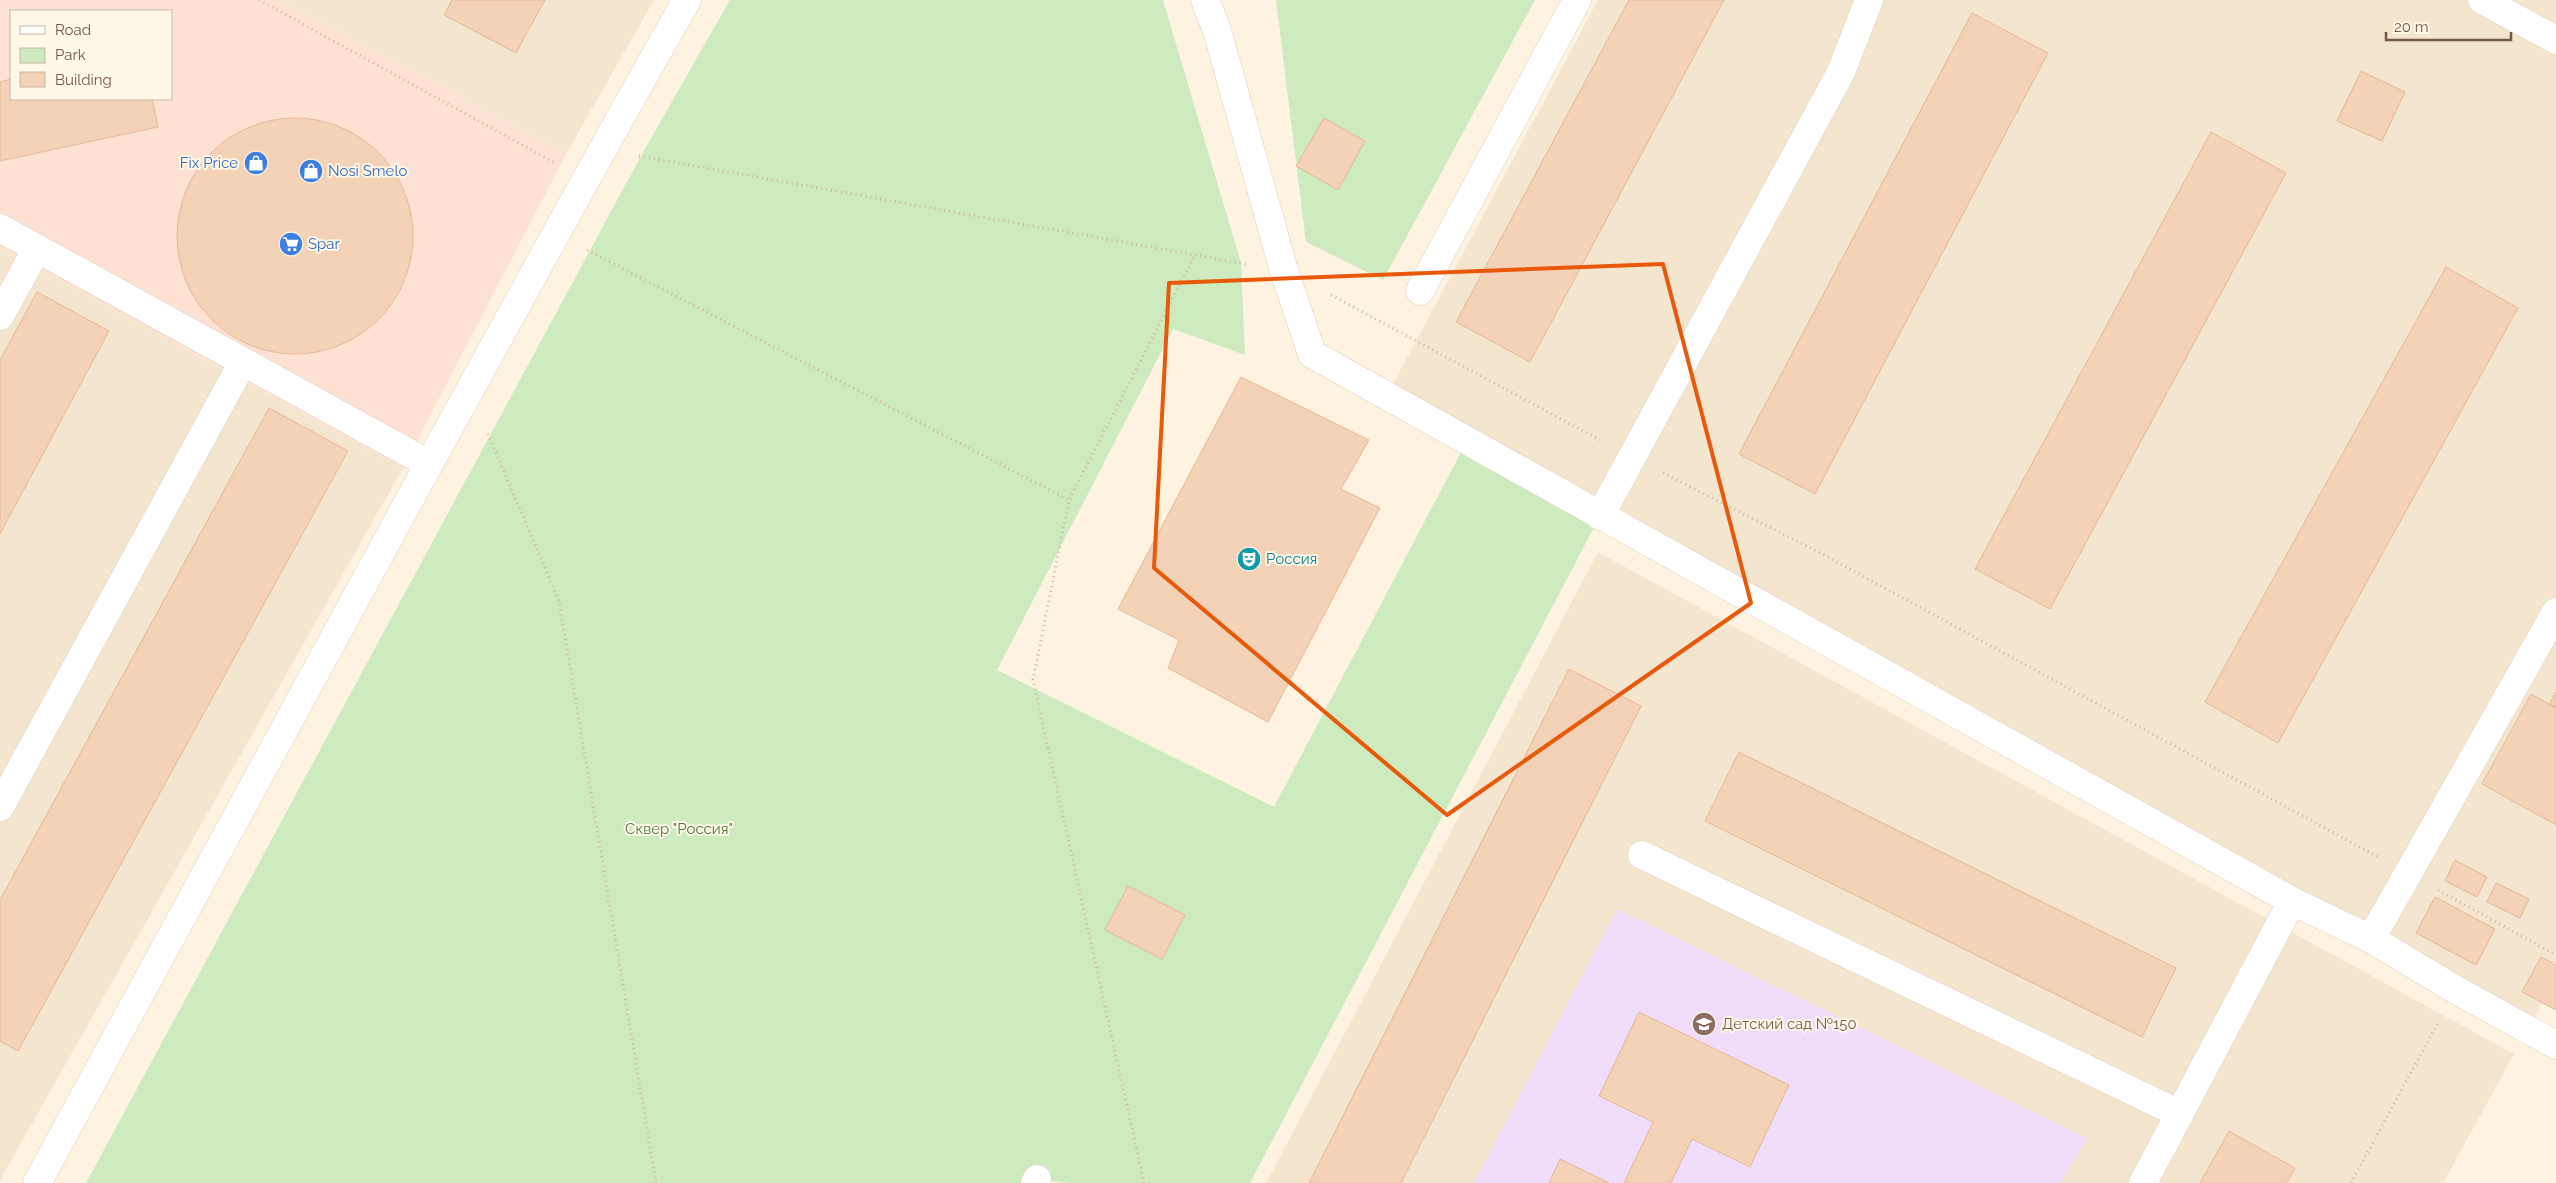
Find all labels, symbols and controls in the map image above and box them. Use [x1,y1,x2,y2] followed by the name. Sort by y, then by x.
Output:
[10,10,172,100] legend
[2386,10,2511,42] scale bar
[2394,18,2429,36] text: 20 m
[55,21,91,39] text: Road
[55,46,86,64] text: Park
[55,71,112,89] text: Building
[243,150,269,176] shop icon: Fix Price
[180,154,238,172] place label: Fix Price
[298,158,324,184] shop icon: Nosi Smelo
[328,162,407,180] place label: Nosi Smelo
[278,231,304,257] supermarket icon: Spar
[308,235,341,253] place label: Spar
[1236,546,1262,572] theatre icon: Россия
[1266,550,1317,568] place label: Россия
[625,820,733,838] park label: Сквер "Россия"
[1691,1011,1717,1037] school or university icon: Детский сад №150
[1722,1015,1857,1033] place label: Детский сад №150

